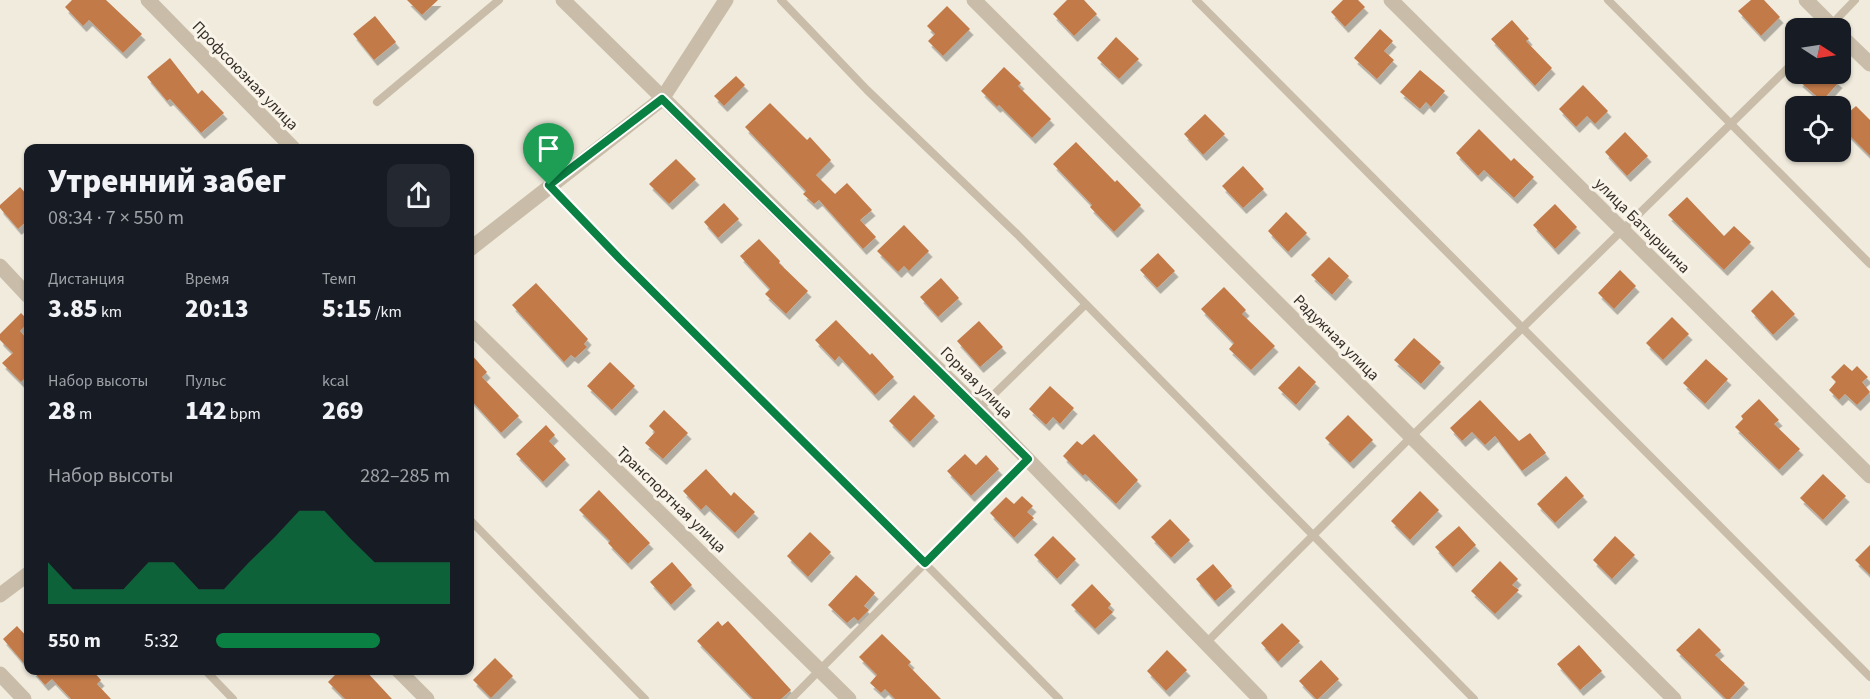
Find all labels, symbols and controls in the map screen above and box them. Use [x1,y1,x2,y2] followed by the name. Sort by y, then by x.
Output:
[187,16,303,135] street label: Профсоюзная улица
[1785,18,1851,84] north arrow
[1785,18,1851,162] map controls
[1785,96,1851,162] button: locate
[523,123,574,185] pin
[532,132,565,165] icon: arrive
[48,158,286,205] text: Утренний забег
[387,164,450,227] button: share
[1589,173,1695,279] street label: улица Батыршина
[48,204,184,232] text: 08:34 · 7 × 550 m
[48,268,125,290] text: Дистанция
[185,268,230,290] text: Время
[322,268,356,290] text: Темп
[48,290,98,327] text: 3.85
[185,290,249,327] text: 20:13
[322,290,372,327] text: 5:15
[1288,290,1384,386] street label: Радужная улица
[98,301,122,323] text: km
[372,301,402,323] text: /km
[935,342,1017,424] street label: Горная улица
[48,370,148,392] text: Набор высоты
[185,370,226,392] text: Пульс
[322,370,349,392] text: kcal
[48,392,76,429] text: 28
[185,392,227,429] text: 142
[322,392,364,429] text: 269
[76,403,92,425] text: m
[227,403,261,425] text: bpm
[612,442,731,558] street label: Транспортная улица
[48,462,173,490] text: Набор высоты
[360,462,450,490] text: 282–285 m
[48,627,101,655] text: 550 m
[144,627,179,655] text: 5:32

